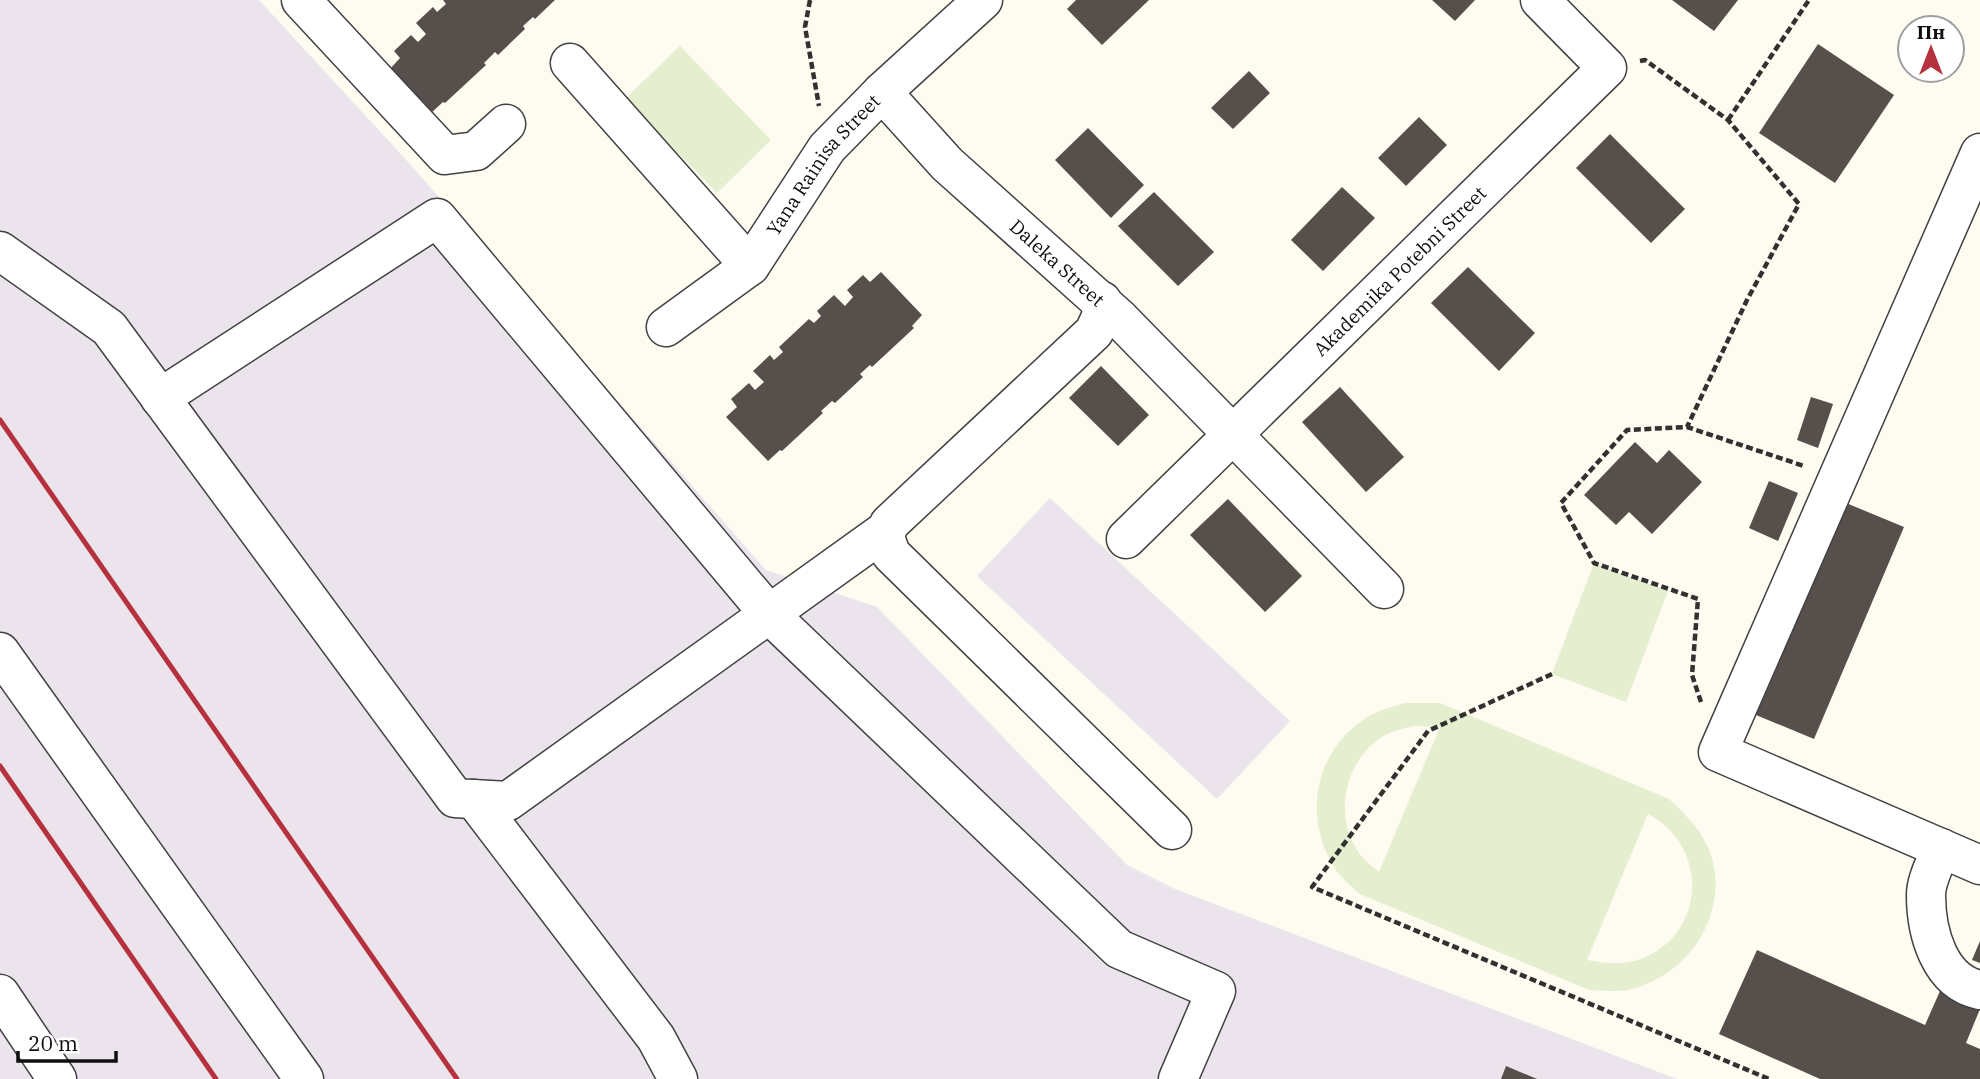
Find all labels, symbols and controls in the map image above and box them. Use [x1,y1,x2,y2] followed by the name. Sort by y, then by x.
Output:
[1896,14,1966,84] north arrow
[1917,20,1945,44] text: Пн
[761,89,885,240] street label: Yana Rainisa Street
[1308,181,1491,361] street label: Akademika Potebni Street
[1005,214,1110,312] street label: Daleka Street
[18,1020,116,1064] scale bar
[28,1029,78,1057] text: 20 m

